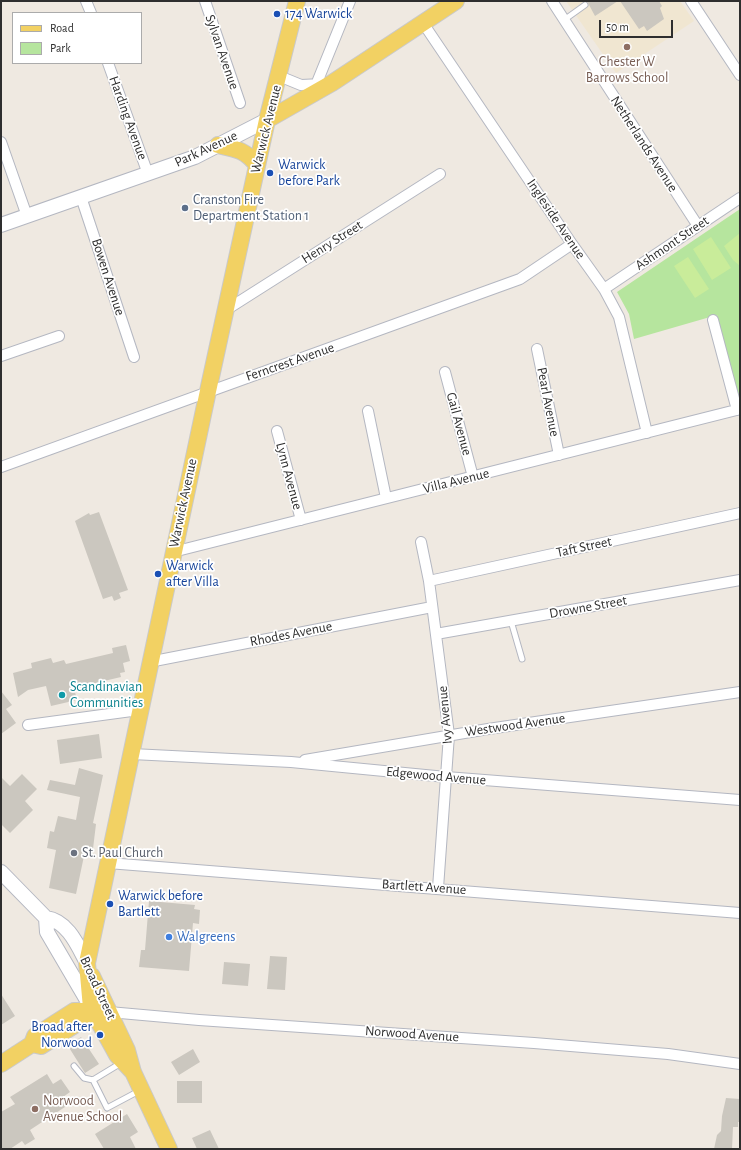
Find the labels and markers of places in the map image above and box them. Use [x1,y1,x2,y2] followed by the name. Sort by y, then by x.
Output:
[285,6,352,22] place label: 174 Warwick
[272,9,282,19] marker: 174 Warwick
[622,42,632,52] marker: Chester W Barrows School
[586,54,668,86] place label: Chester W Barrows School
[278,157,340,190] place label: Warwick before Park
[265,168,275,178] marker: Warwick before Park
[193,192,309,224] place label: Cranston Fire Department Station 1
[180,203,190,213] marker: Cranston Fire Department Station 1
[166,558,219,590] place label: Warwick after Villa
[153,569,163,579] marker: Warwick after Villa
[70,679,143,712] place label: Scandinavian Communities
[57,690,67,700] marker: Scandinavian Communities
[82,845,163,861] place label: St. Paul Church
[69,848,79,858] marker: St. Paul Church
[118,888,203,920] place label: Warwick before Bartlett
[105,899,115,909] marker: Warwick before Bartlett
[177,929,235,945] place label: Walgreens
[164,932,174,942] marker: Walgreens
[31,1019,92,1052] place label: Broad after Norwood
[95,1030,105,1040] marker: Broad after Norwood
[43,1093,122,1126] place label: Norwood Avenue School
[30,1104,40,1114] marker: Norwood Avenue School

